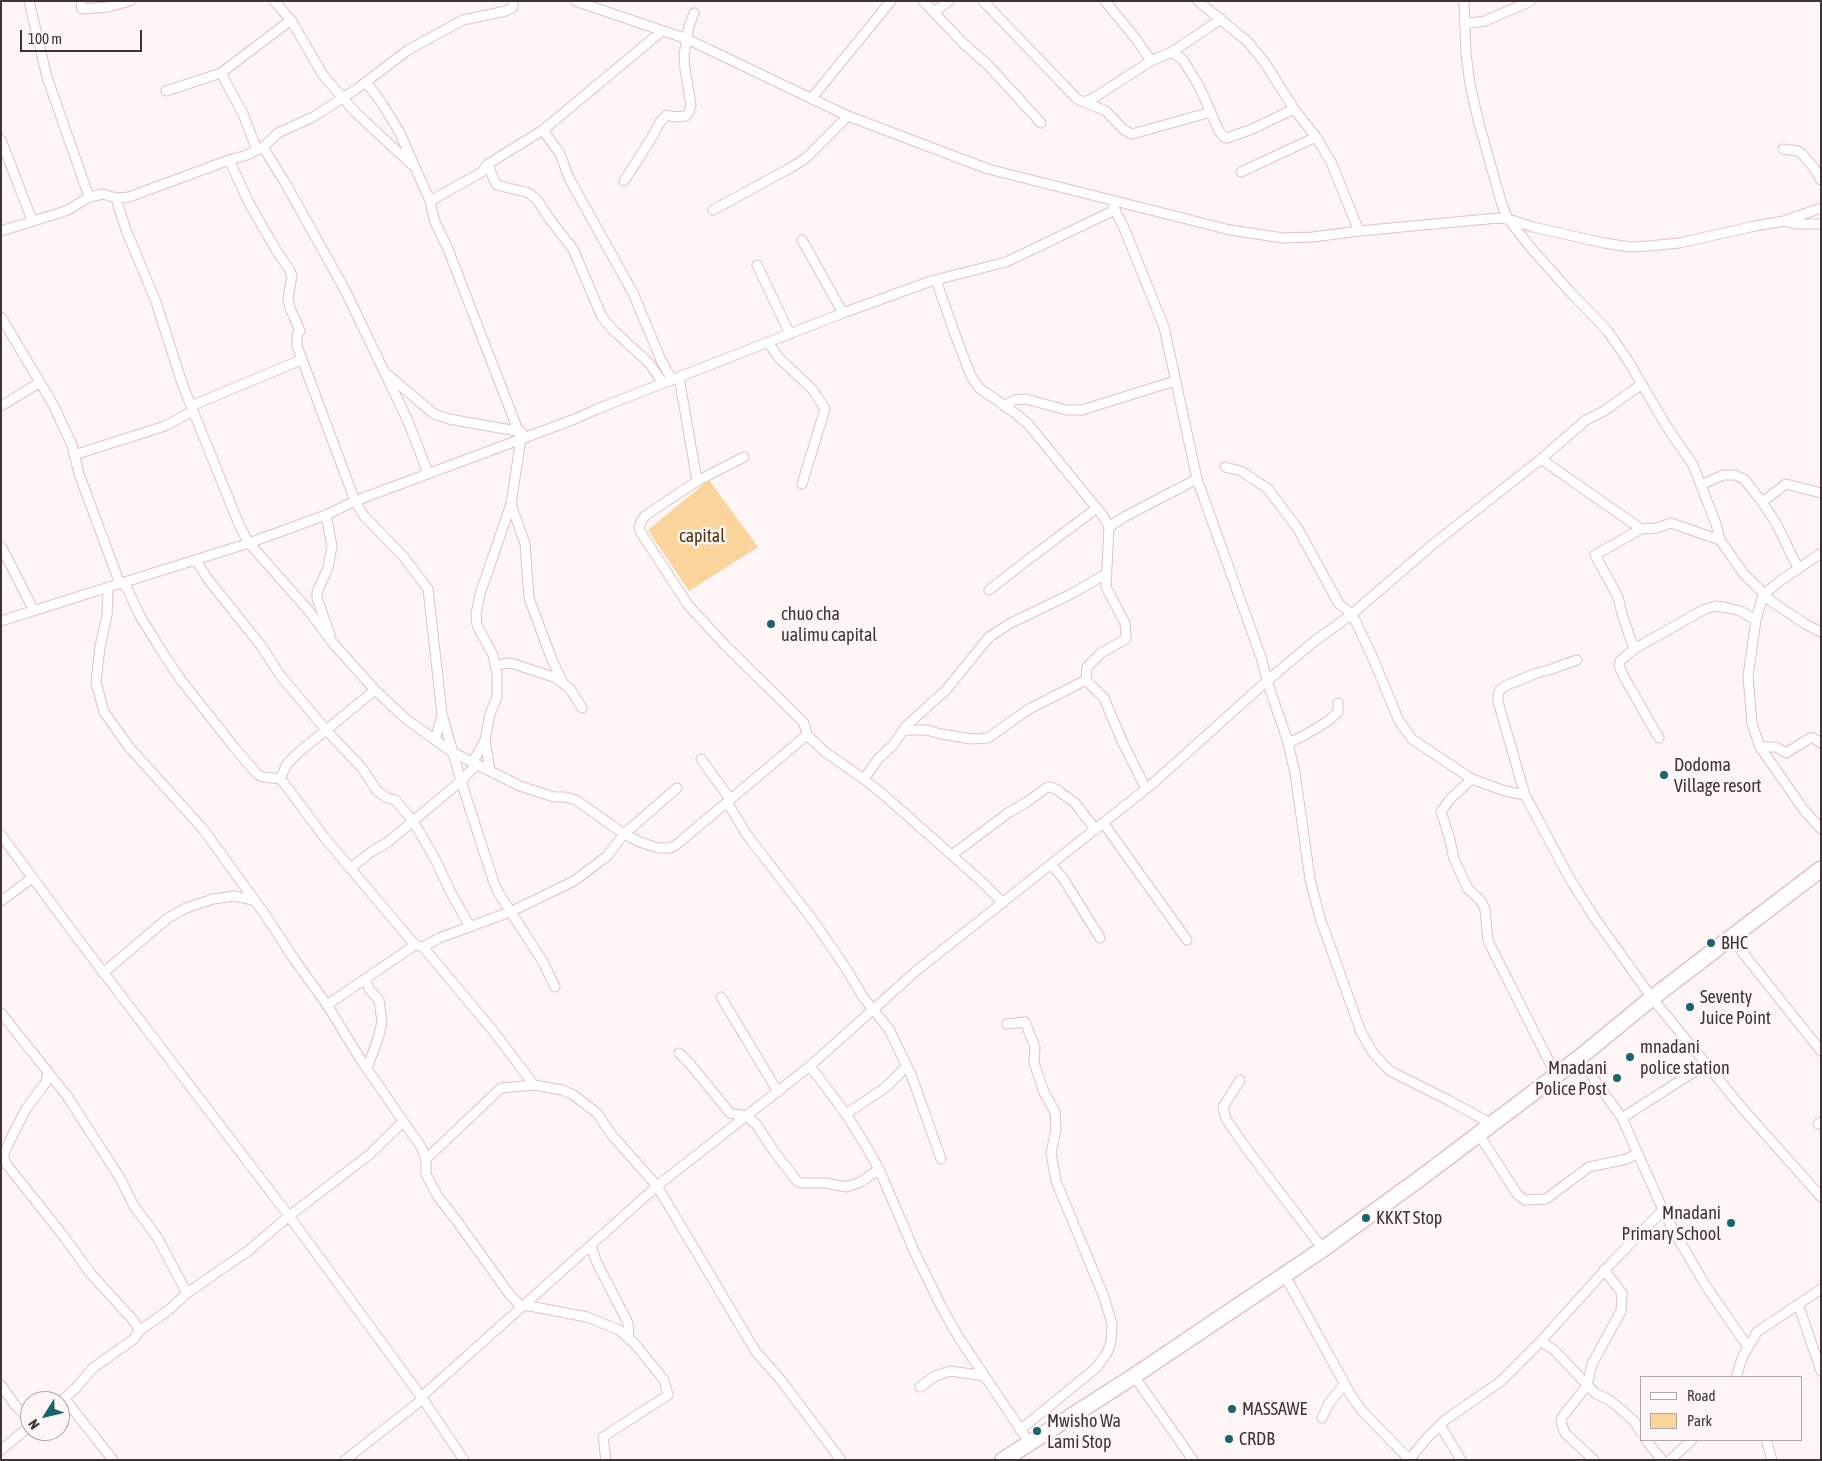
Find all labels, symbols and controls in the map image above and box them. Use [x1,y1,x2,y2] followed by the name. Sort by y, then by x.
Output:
[22,20,145,52] scale bar
[28,30,62,47] text: 100 m
[679,525,725,547] park label: capital
[781,603,877,646] place label: chuo cha ualimu capital
[765,618,777,630] marker: chuo cha ualimu capital
[1674,754,1761,796] place label: Dodoma Village resort
[1658,769,1670,781] marker: Dodoma Village resort
[1721,932,1748,954] place label: BHC
[1705,937,1717,949] marker: BHC
[1700,986,1771,1028] place label: Seventy Juice Point
[1684,1001,1696,1013] marker: Seventy Juice Point
[1640,1036,1730,1078] place label: mnadani police station
[1624,1051,1636,1063] marker: mnadani police station
[1535,1057,1607,1100] place label: Mnadani Police Post
[1611,1072,1623,1084] marker: Mnadani Police Post
[1622,1202,1721,1244] place label: Mnadani Primary School
[1376,1207,1442,1229] place label: KKKT Stop
[1360,1212,1372,1224] marker: KKKT Stop
[1725,1217,1737,1229] marker: Mnadani Primary School
[1640,1376,1802,1441] legend
[1687,1387,1716,1404] text: Road
[20,1391,70,1441] north arrow
[1242,1398,1307,1420] place label: MASSAWE
[1226,1403,1238,1415] marker: MASSAWE
[1047,1410,1121,1452] place label: Mwisho Wa Lami Stop
[1687,1412,1712,1429] text: Park
[25,1416,43,1432] text: N
[1031,1425,1043,1437] marker: Mwisho Wa Lami Stop
[1239,1428,1275,1450] place label: CRDB
[1223,1433,1235,1445] marker: CRDB

